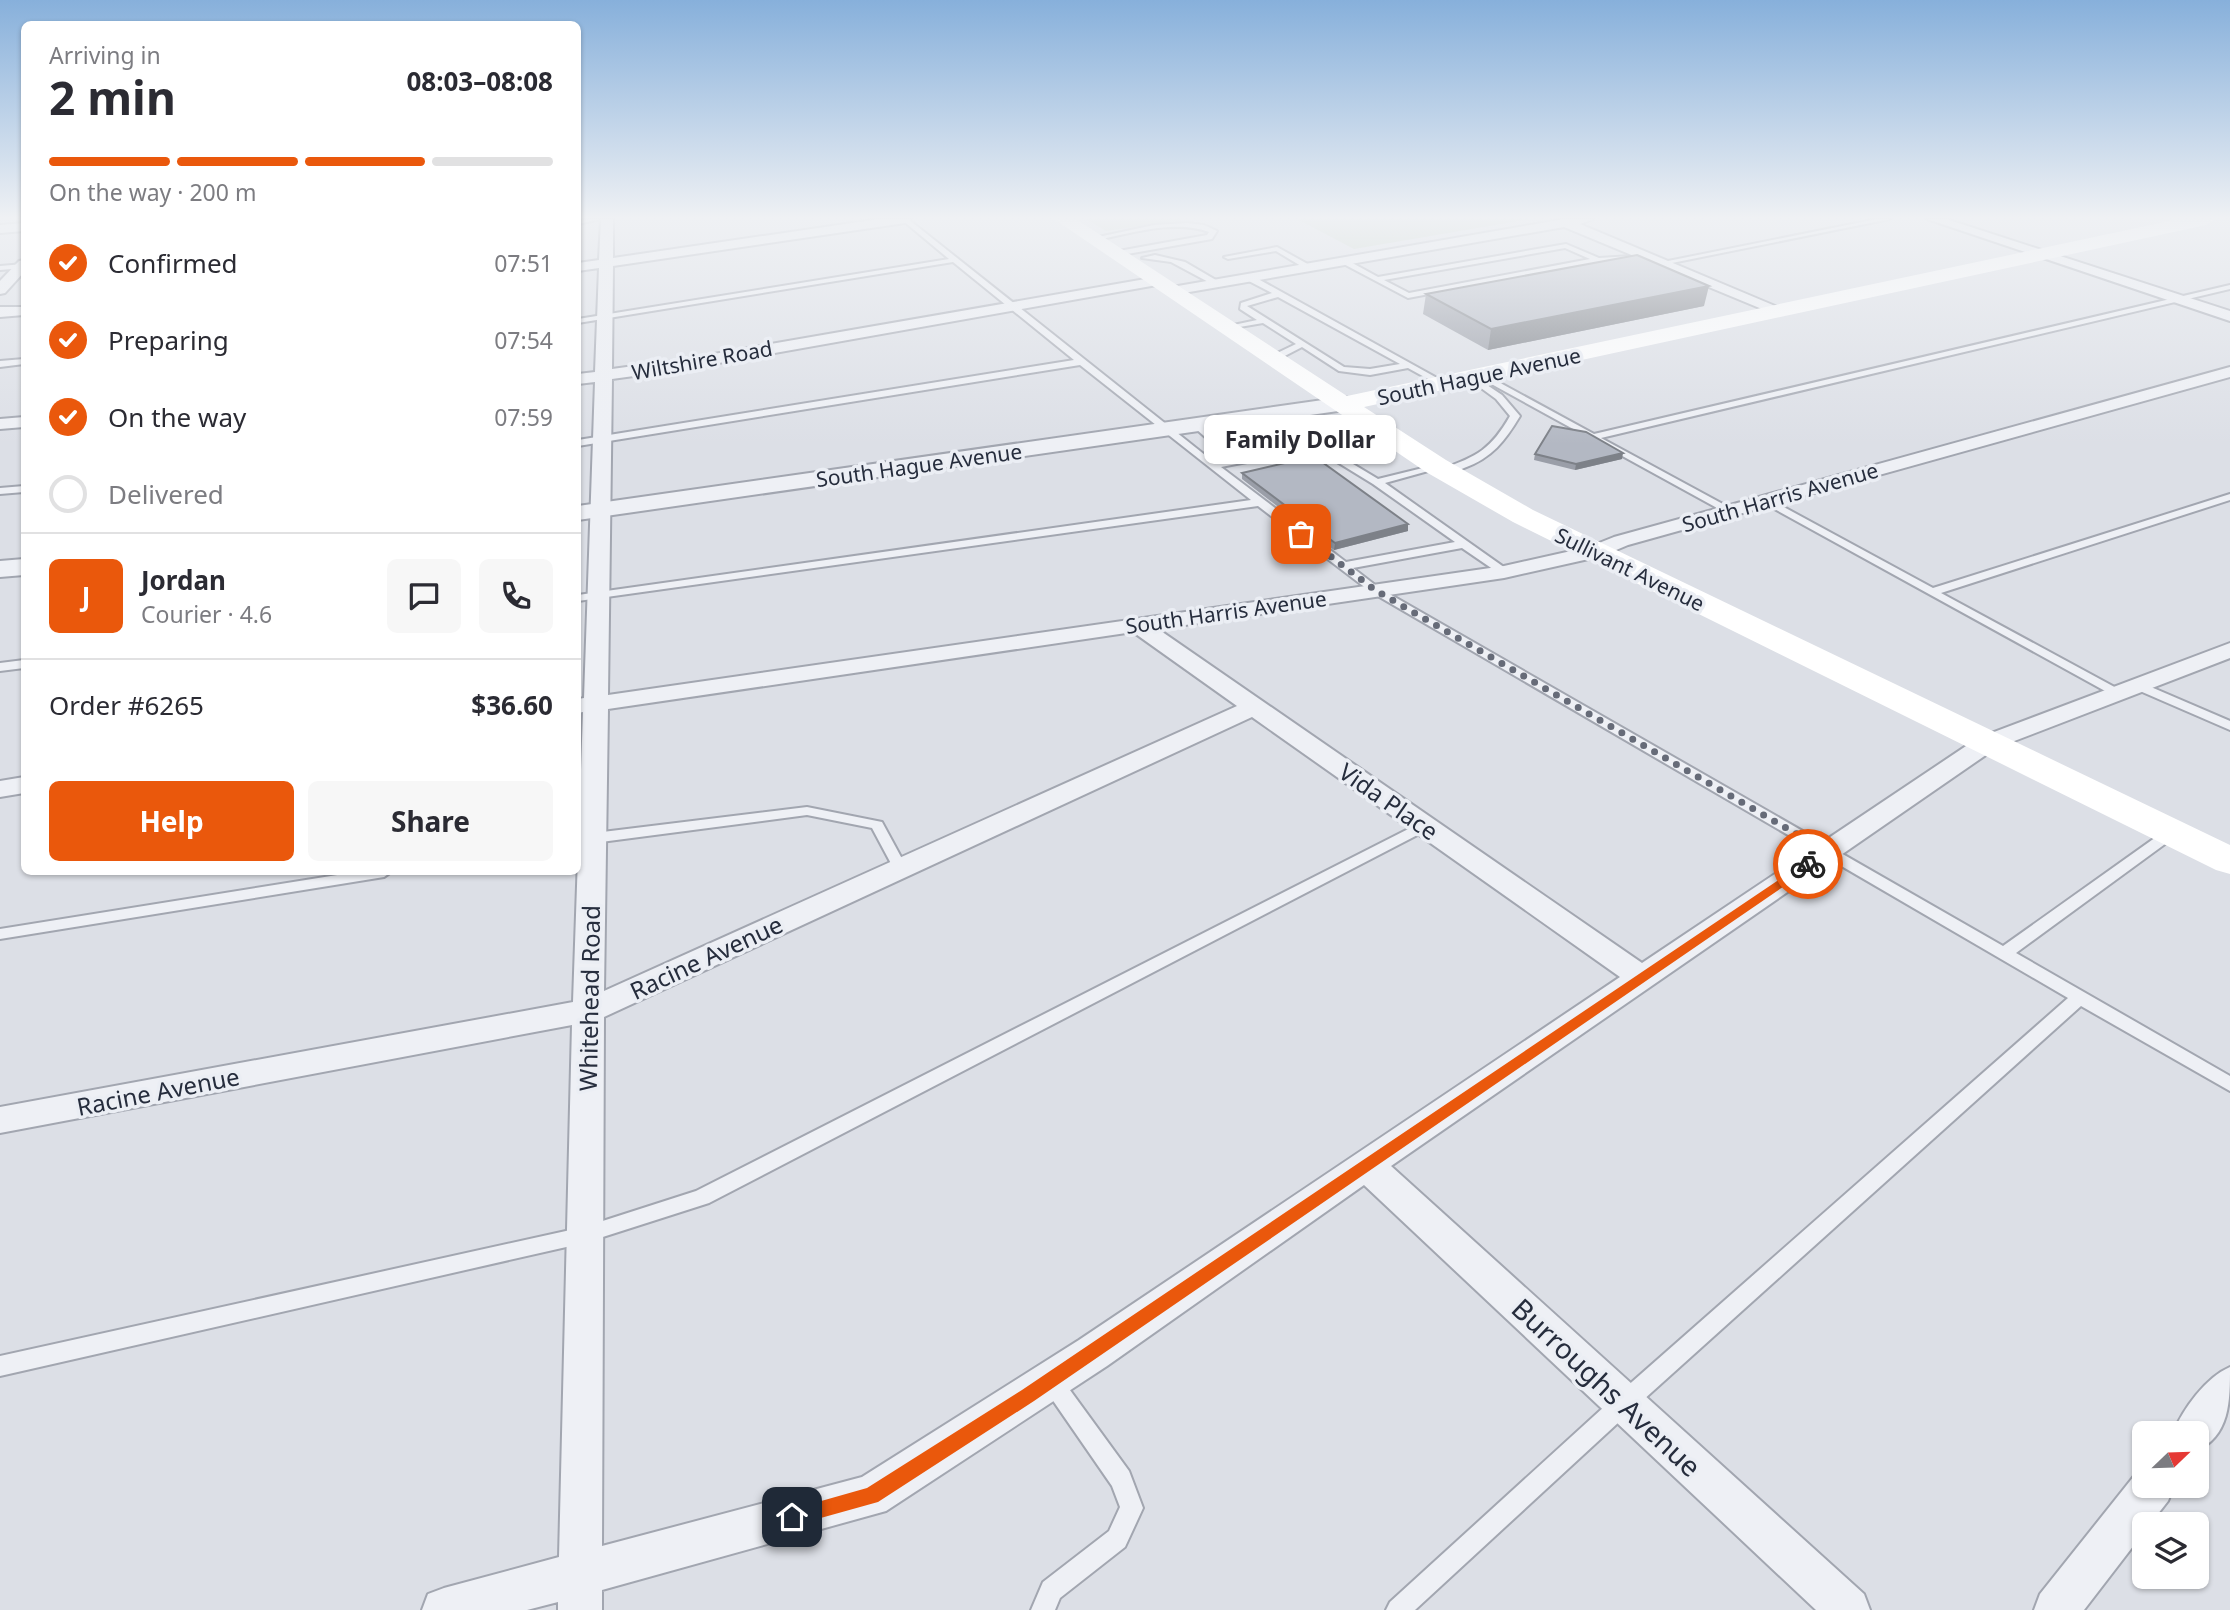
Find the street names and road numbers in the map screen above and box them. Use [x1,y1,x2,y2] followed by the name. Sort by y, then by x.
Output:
[629,334,775,386] street label: Wiltshire Road
[1375,341,1583,411] street label: South Hague Avenue
[814,437,1024,493] street label: South Hague Avenue
[1679,456,1881,538] street label: South Harris Avenue
[1551,521,1709,617] street label: Sullivant Avenue
[1124,584,1328,640] street label: South Harris Avenue
[1333,755,1445,847] street label: Vida Place
[571,905,607,1091] street label: Whitehead Road
[624,907,788,1007] street label: Racine Avenue
[74,1059,242,1123] street label: Racine Avenue
[1504,1289,1710,1485] street label: Burroughs Avenue

